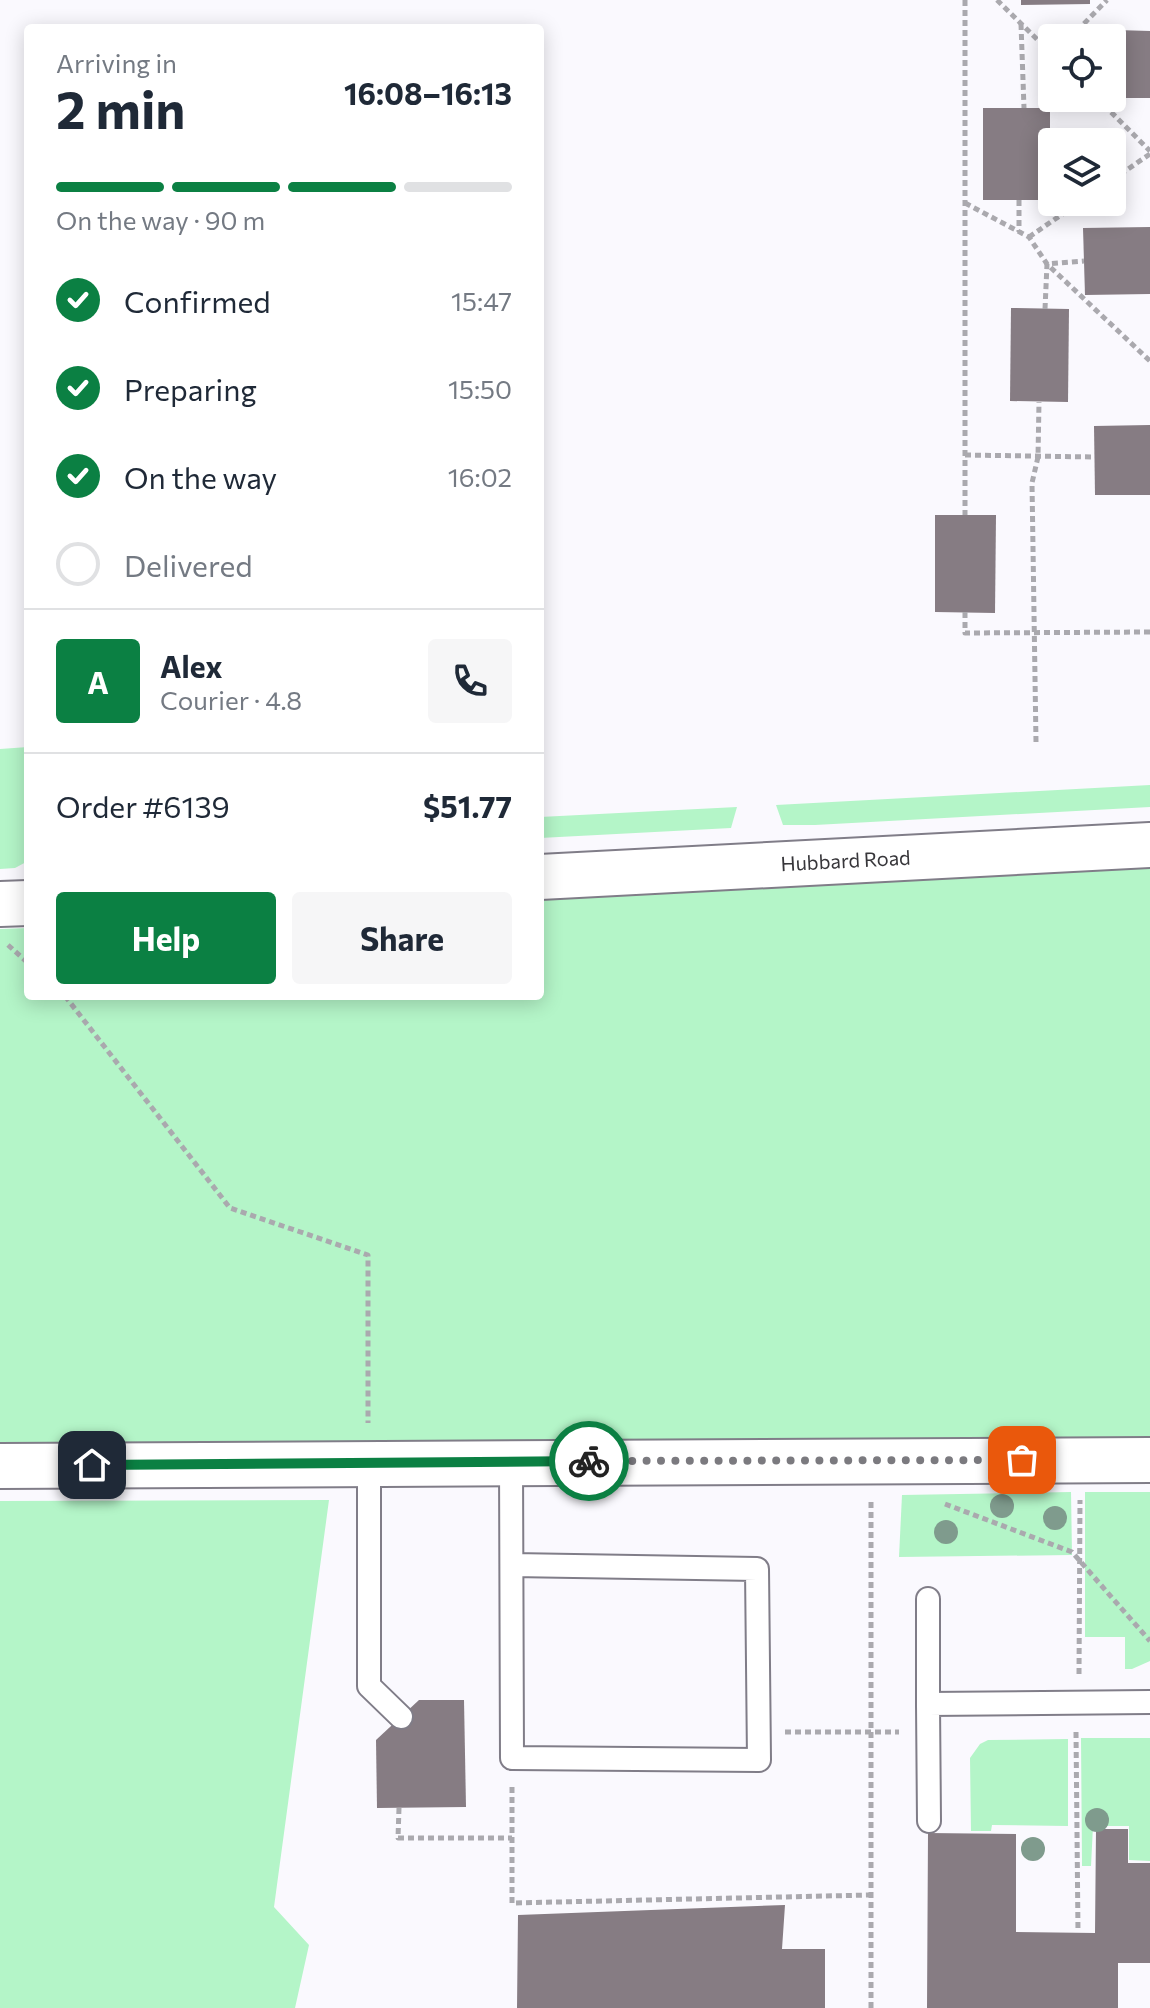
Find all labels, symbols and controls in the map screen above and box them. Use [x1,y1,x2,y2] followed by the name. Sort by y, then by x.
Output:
[1038,24,1126,216] map controls
[1038,24,1126,112] button: locate
[56,47,177,78] text: Arriving in
[344,74,512,111] text: 16:08–16:13
[56,76,185,140] text: 2 min
[1038,128,1126,216] button: layers
[56,204,265,235] text: On the way · 90 m
[56,278,100,322] icon: check
[124,282,271,319] text: Confirmed
[451,285,512,316] text: 15:47
[56,366,100,410] icon: check
[124,370,257,407] text: Preparing
[448,373,512,404] text: 15:50
[56,454,100,498] icon: check
[124,458,277,495] text: On the way
[448,461,512,492] text: 16:02
[124,546,253,583] text: Delivered
[428,639,512,723] button: phone
[160,647,223,684] text: Alex
[87,663,109,700] text: A
[160,684,302,715] text: Courier · 4.8
[56,787,230,824] text: Order #6139
[423,787,512,824] text: $51.77
[780,845,911,875] street label: Hubbard Road
[56,892,276,984] button: Help
[292,892,512,984] button: Share
[549,1421,629,1501] courier
[988,1426,1056,1494] pin
[58,1431,126,1499] pin
[1000,1438,1044,1482] icon: bag
[567,1439,611,1483] icon: bike
[70,1443,114,1487] icon: home

